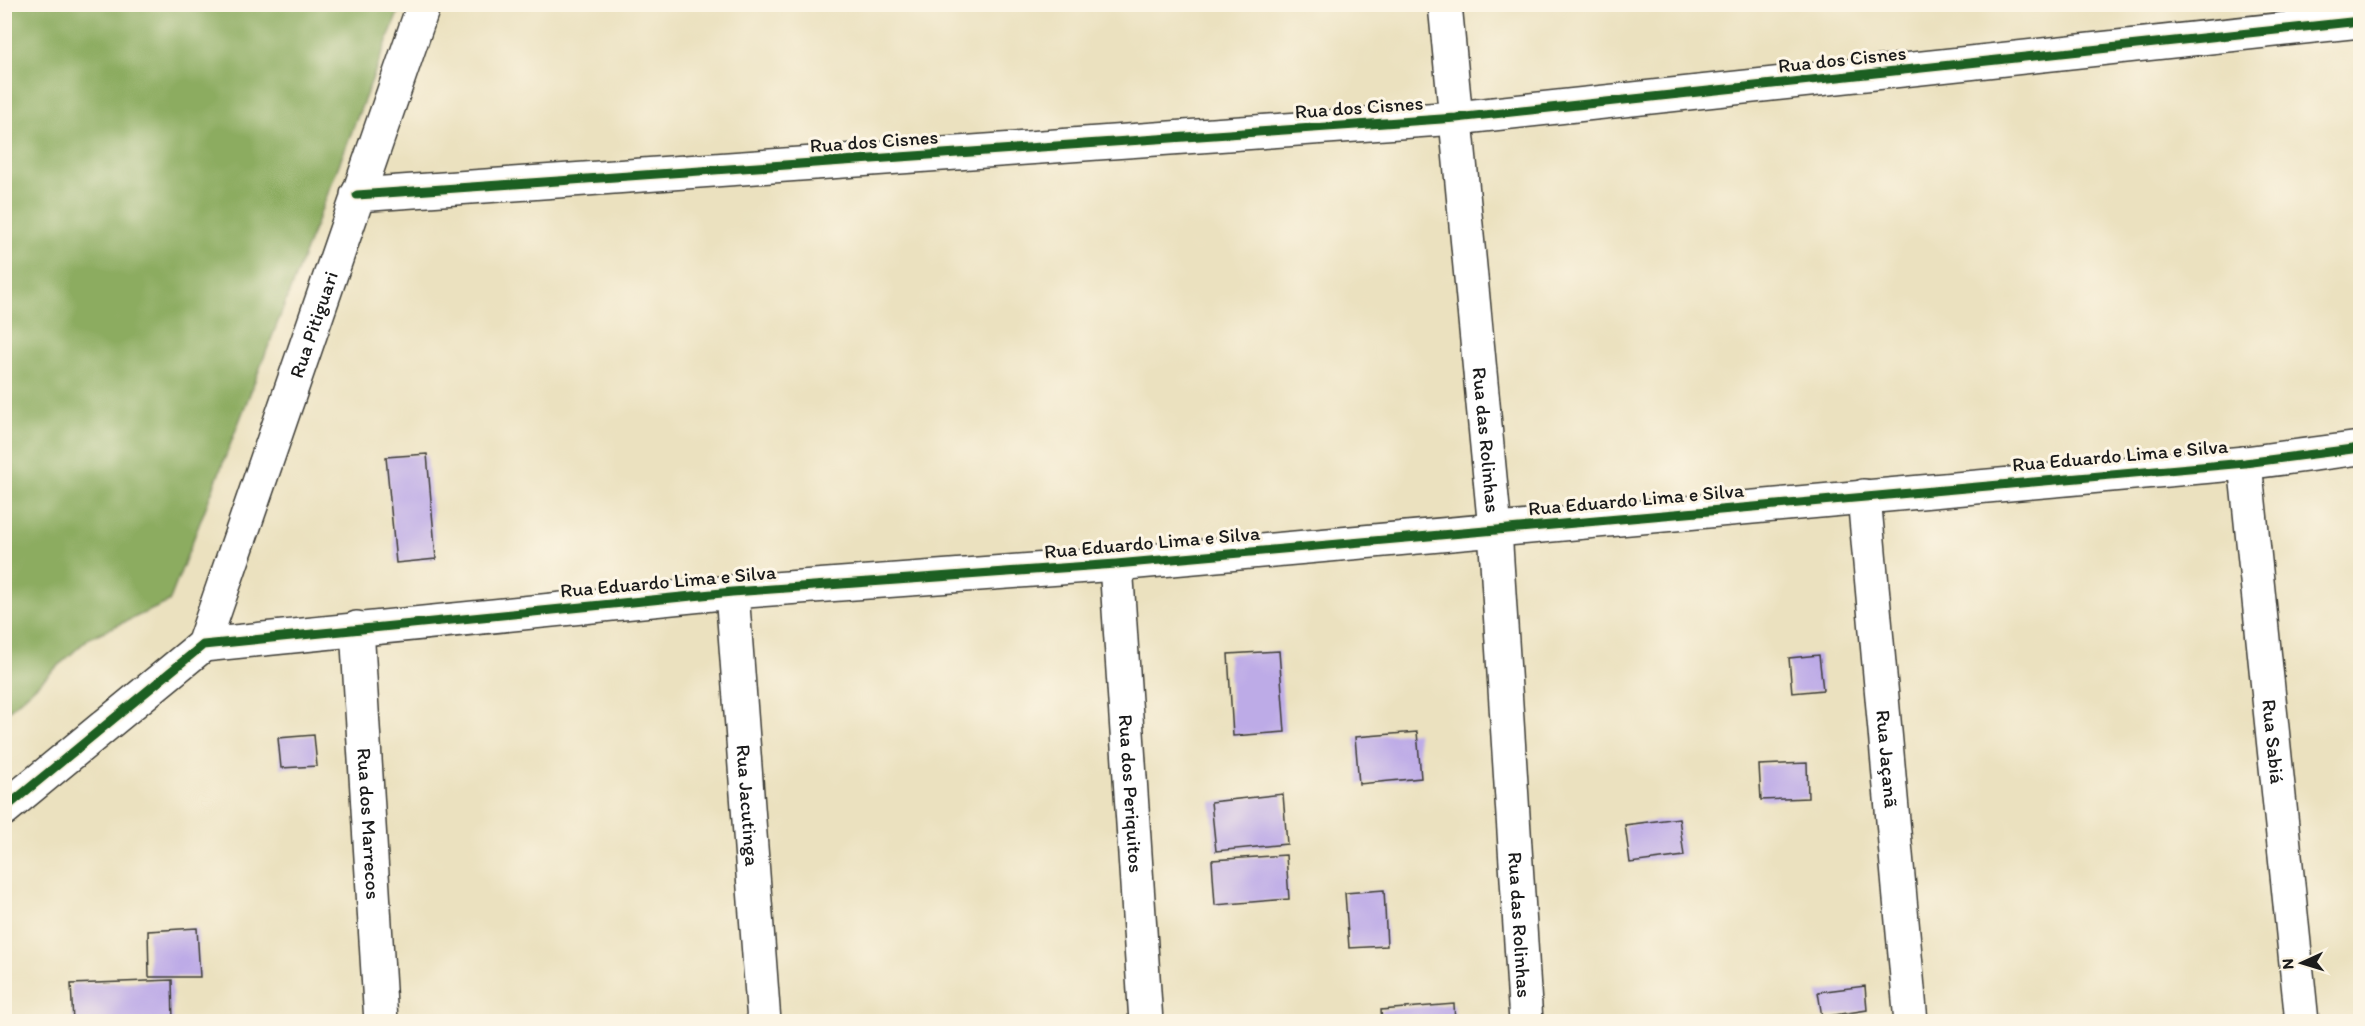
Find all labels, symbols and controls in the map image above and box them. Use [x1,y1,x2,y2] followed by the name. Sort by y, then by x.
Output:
[1777,40,1907,78] street label: Rua dos Cisnes
[1294,91,1424,123] street label: Rua dos Cisnes
[809,125,939,157] street label: Rua dos Cisnes
[284,268,343,381] street label: Rua Pitiguari
[1468,366,1505,514] street label: Rua das Rolinhas
[2011,434,2230,476] street label: Rua Eduardo Lima e Silva
[1527,478,1746,520] street label: Rua Eduardo Lima e Silva
[1043,521,1262,563] street label: Rua Eduardo Lima e Silva
[559,560,778,602] street label: Rua Eduardo Lima e Silva
[2257,698,2290,786] street label: Rua Sabiá
[1871,709,1904,810] street label: Rua Jaçanã
[1114,714,1148,873] street label: Rua dos Periquitos
[731,744,764,868] street label: Rua Jacutinga
[352,747,386,900] street label: Rua dos Marrecos
[1503,851,1536,999] street label: Rua das Rolinhas
[2272,933,2332,993] north arrow
[2278,958,2297,970] text: N

